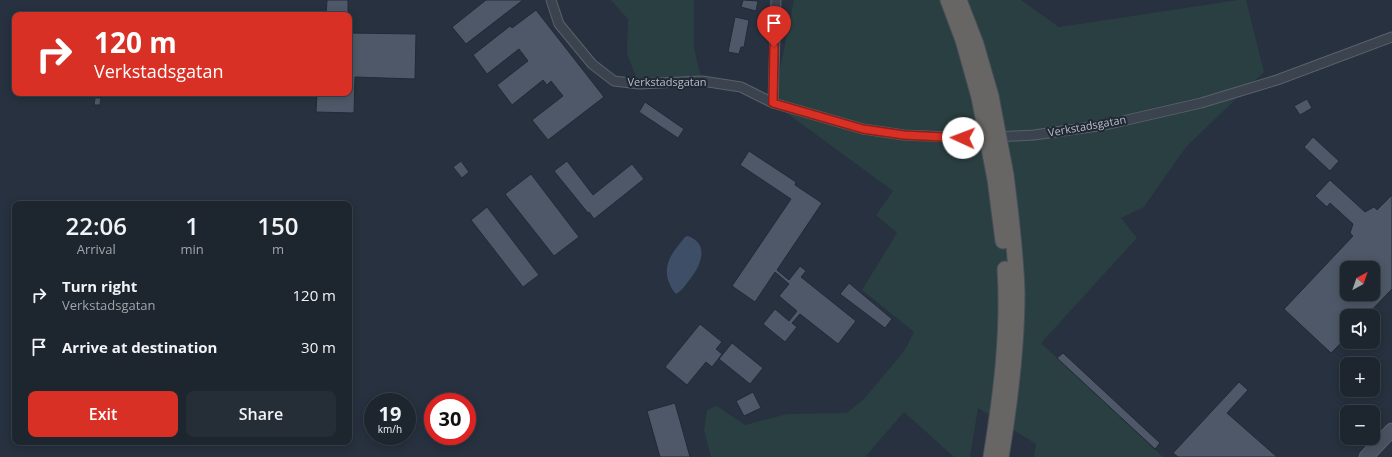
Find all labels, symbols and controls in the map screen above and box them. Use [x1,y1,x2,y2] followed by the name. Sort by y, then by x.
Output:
[757,6,791,47] pin
[763,12,785,34] icon: arrive
[94,23,177,61] text: 120 m
[28,28,80,80] icon: right
[94,59,223,83] text: Verkstadsgatan
[627,74,707,89] street label: Verkstadsgatan
[1047,111,1127,140] street label: Verkstadsgatan
[942,117,984,159] position arrow
[66,209,127,242] text: 22:06
[185,209,199,242] text: 1
[257,209,298,242] text: 150
[77,240,116,258] text: Arrival
[181,240,204,258] text: min
[272,240,284,258] text: m
[1340,261,1380,301] north arrow
[1340,261,1380,445] map controls
[62,276,137,296] text: Turn right
[28,284,50,306] icon: right
[292,285,336,305] text: 120 m
[62,296,156,314] text: Verkstadsgatan
[1340,309,1380,349] button: sound
[28,336,50,358] icon: arrive
[62,337,217,357] text: Arrive at destination
[301,337,336,357] text: 30 m
[1340,357,1380,397] button: +
[28,391,178,437] button: Exit
[186,391,336,437] button: Share
[424,393,476,445] speed limit sign: 30
[379,400,401,427] text: 19
[1340,405,1380,445] button: −
[378,422,402,436] text: km/h

